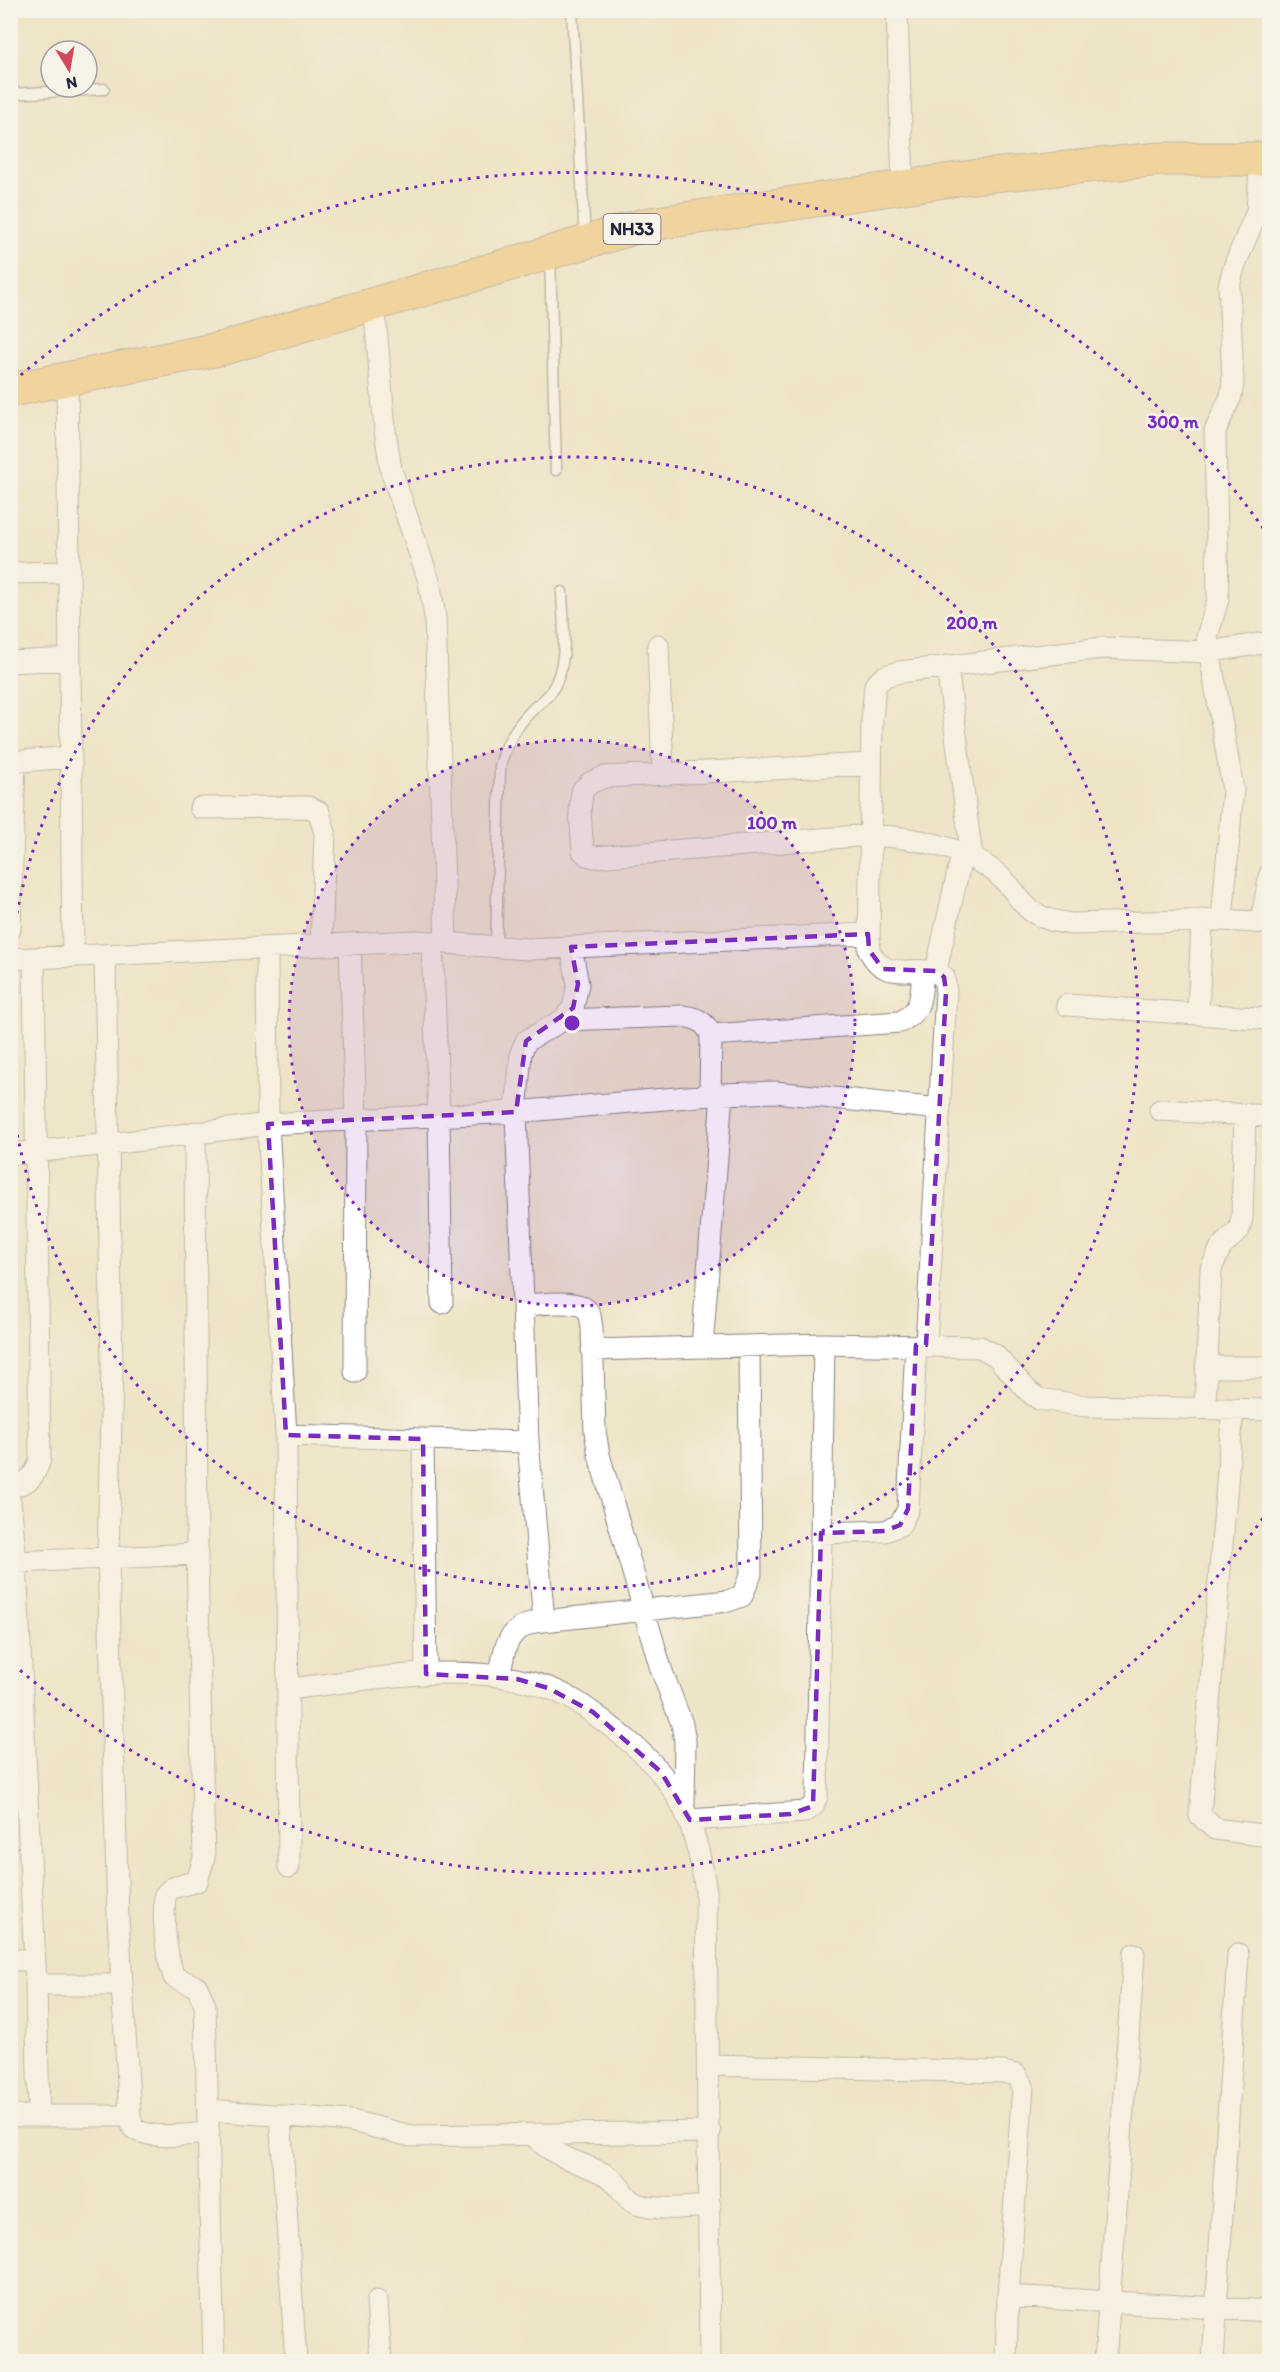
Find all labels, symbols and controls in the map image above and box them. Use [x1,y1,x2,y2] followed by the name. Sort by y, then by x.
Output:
[39,39,99,99] north arrow
[65,73,79,94] text: N
[604,214,660,244] road number: NH33
[1147,411,1199,433] text: 300 m
[947,612,998,634] text: 200 m
[747,812,798,834] text: 100 m
[562,1013,582,1033] centre of rings

